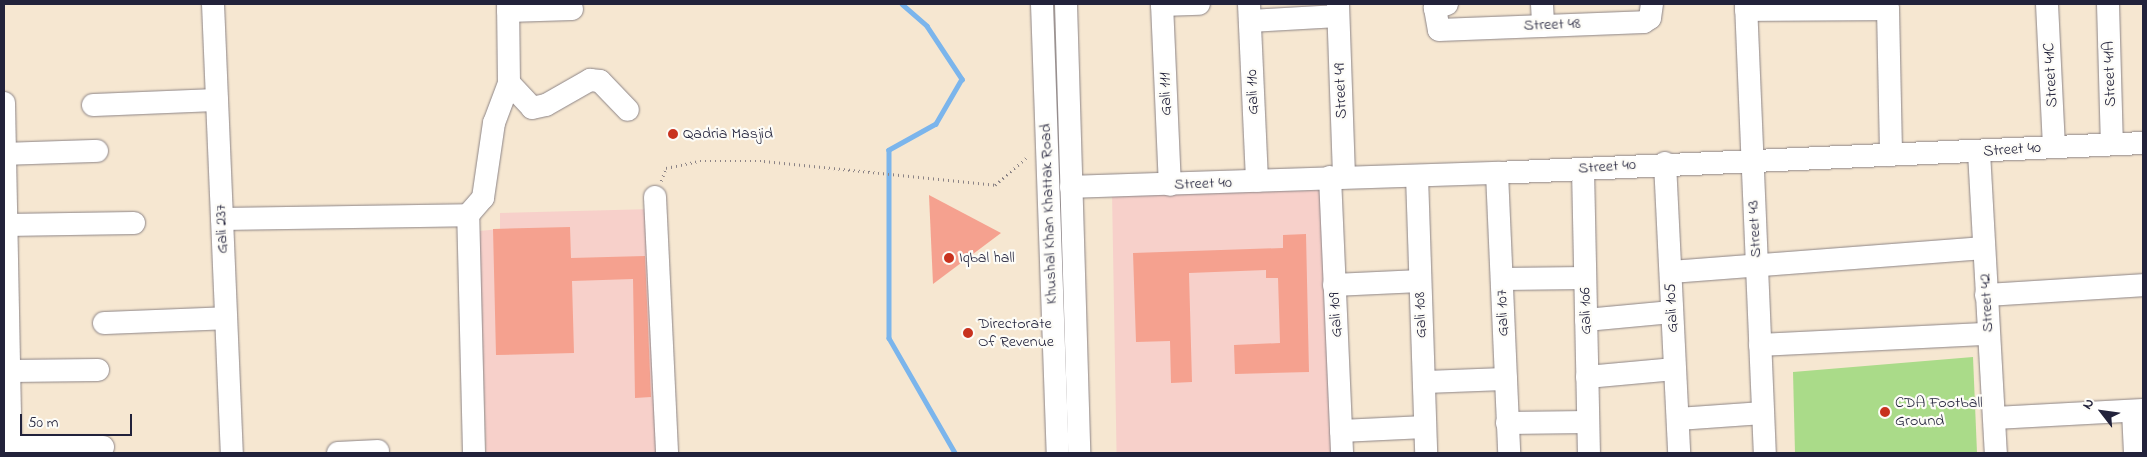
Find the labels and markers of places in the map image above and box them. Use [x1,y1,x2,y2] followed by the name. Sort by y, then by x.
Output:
[683,124,773,144] place label: Qadria Masjid
[667,128,679,140] marker: Qadria Masjid
[959,248,1015,268] place label: Iqbal hall
[943,252,955,264] marker: Iqbal hall
[978,314,1054,352] place label: Directorate Of Revenue
[962,327,974,339] marker: Directorate Of Revenue
[1895,393,1983,431] place label: CDA Football Ground
[1879,406,1891,418] marker: CDA Football Ground

